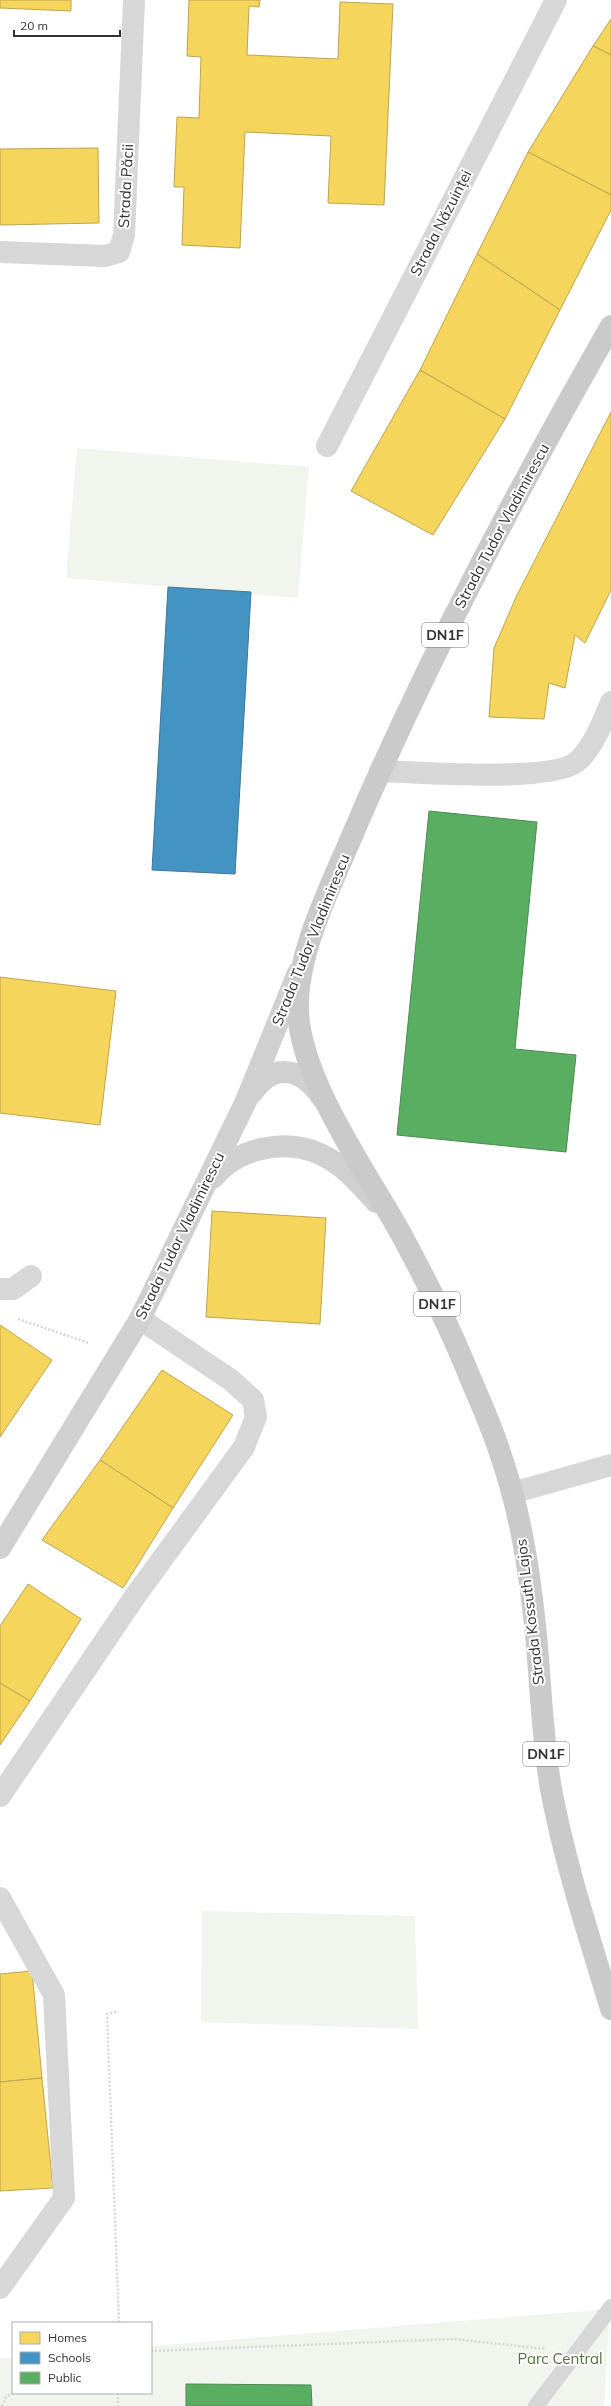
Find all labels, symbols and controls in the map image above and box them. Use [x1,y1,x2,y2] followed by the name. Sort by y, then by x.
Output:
[14,12,120,38] scale bar
[20,18,48,33] text: 20 m
[114,143,137,229] street label: Strada Păcii
[406,166,476,279] street label: Strada Năzuinței
[450,440,553,611] street label: Strada Tudor Vladimirescu
[422,623,468,647] road number: DN1F
[267,851,354,1029] street label: Strada Tudor Vladimirescu
[131,1149,228,1323] street label: Strada Tudor Vladimirescu
[414,1292,460,1316] road number: DN1F
[511,1538,548,1686] street label: Strada Kossuth Lajos
[523,1742,569,1766] road number: DN1F
[12,2322,152,2394] legend
[48,2330,87,2345] text: Homes
[518,2349,602,2368] park label: Parc Central
[48,2350,91,2365] text: Schools
[48,2370,82,2385] text: Public

